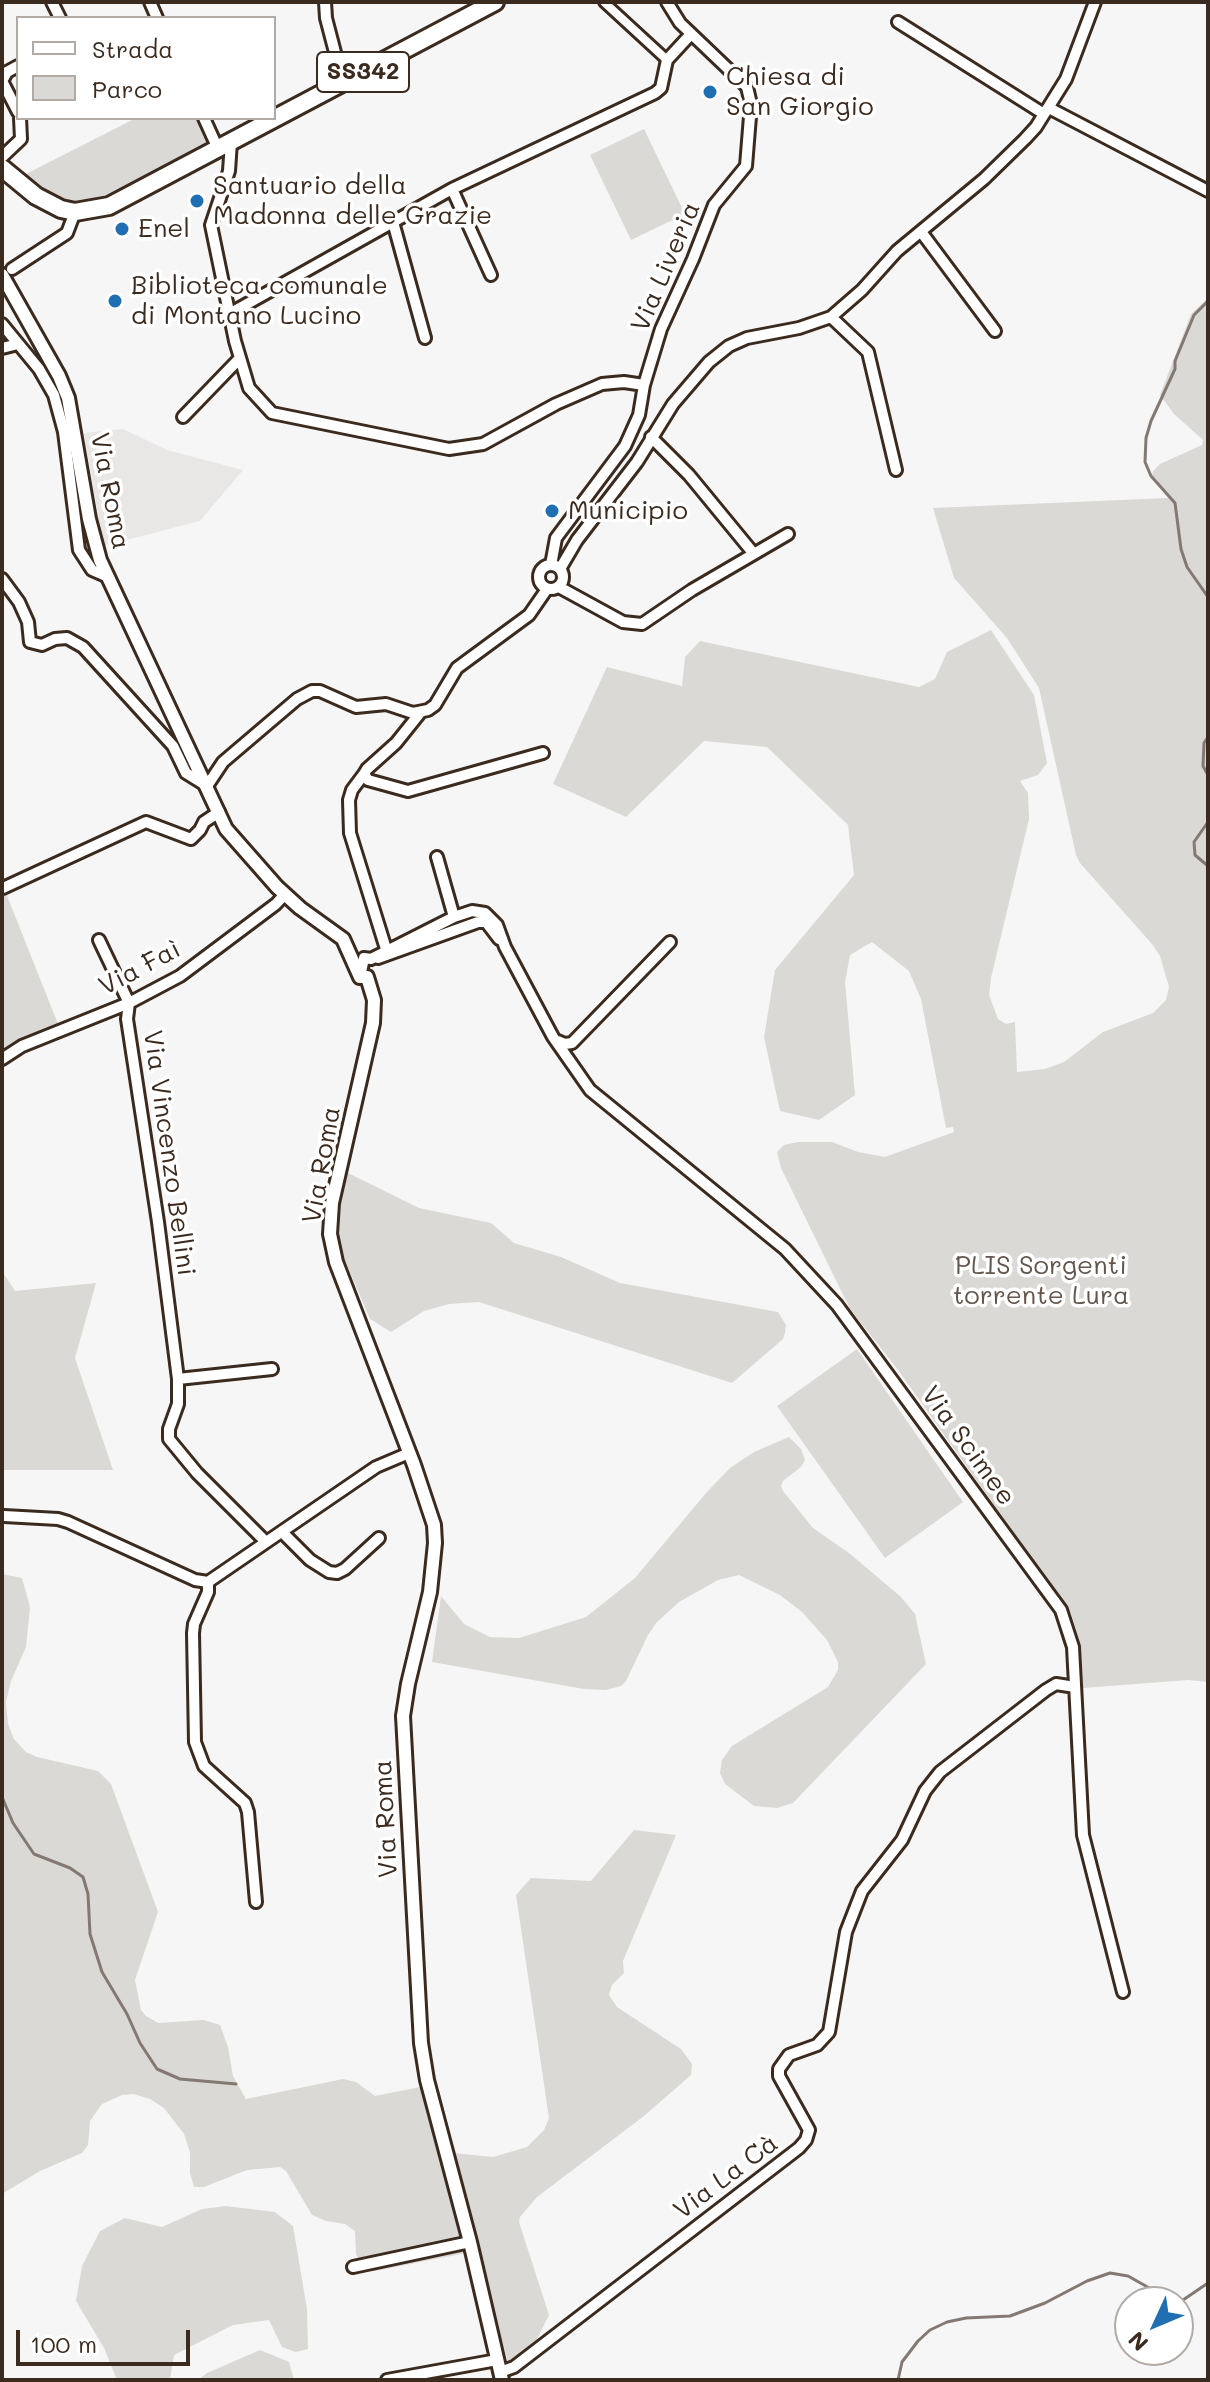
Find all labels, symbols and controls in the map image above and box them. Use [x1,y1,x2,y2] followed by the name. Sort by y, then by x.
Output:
[16,16,276,120] legend
[92,33,173,64] text: Strada
[317,52,409,92] road number: SS342
[726,61,874,122] place label: Chiesa di San Giorgio
[92,73,162,104] text: Parco
[701,83,719,101] marker: Chiesa di San Giorgio
[213,170,492,232] place label: Santuario della Madonna delle Grazie
[188,192,206,210] marker: Santuario della Madonna delle Grazie
[625,197,707,337] street label: Via Liveria
[138,213,190,245] place label: Enel
[113,220,131,238] marker: Enel
[131,270,388,332] place label: Biblioteca comunale di Montano Lucino
[106,292,124,310] marker: Biblioteca comunale di Montano Lucino
[83,430,137,552] street label: Via Roma
[568,495,688,527] place label: Municipio
[543,502,561,520] marker: Municipio
[94,934,186,1002] street label: Via Faì
[136,1028,202,1278] street label: Via Vincenzo Bellini
[296,1104,348,1226] street label: Via Roma
[953,1250,1129,1312] park label: PLIS Sorgenti torrente Lura
[914,1380,1022,1512] street label: Via Scimee
[367,1759,405,1879] street label: Via Roma
[668,2128,784,2226] street label: Via La Cà
[1114,2286,1194,2366] north arrow
[20,2314,194,2364] scale bar
[1122,2326,1154,2358] text: N
[30,2328,97,2359] text: 100 m

